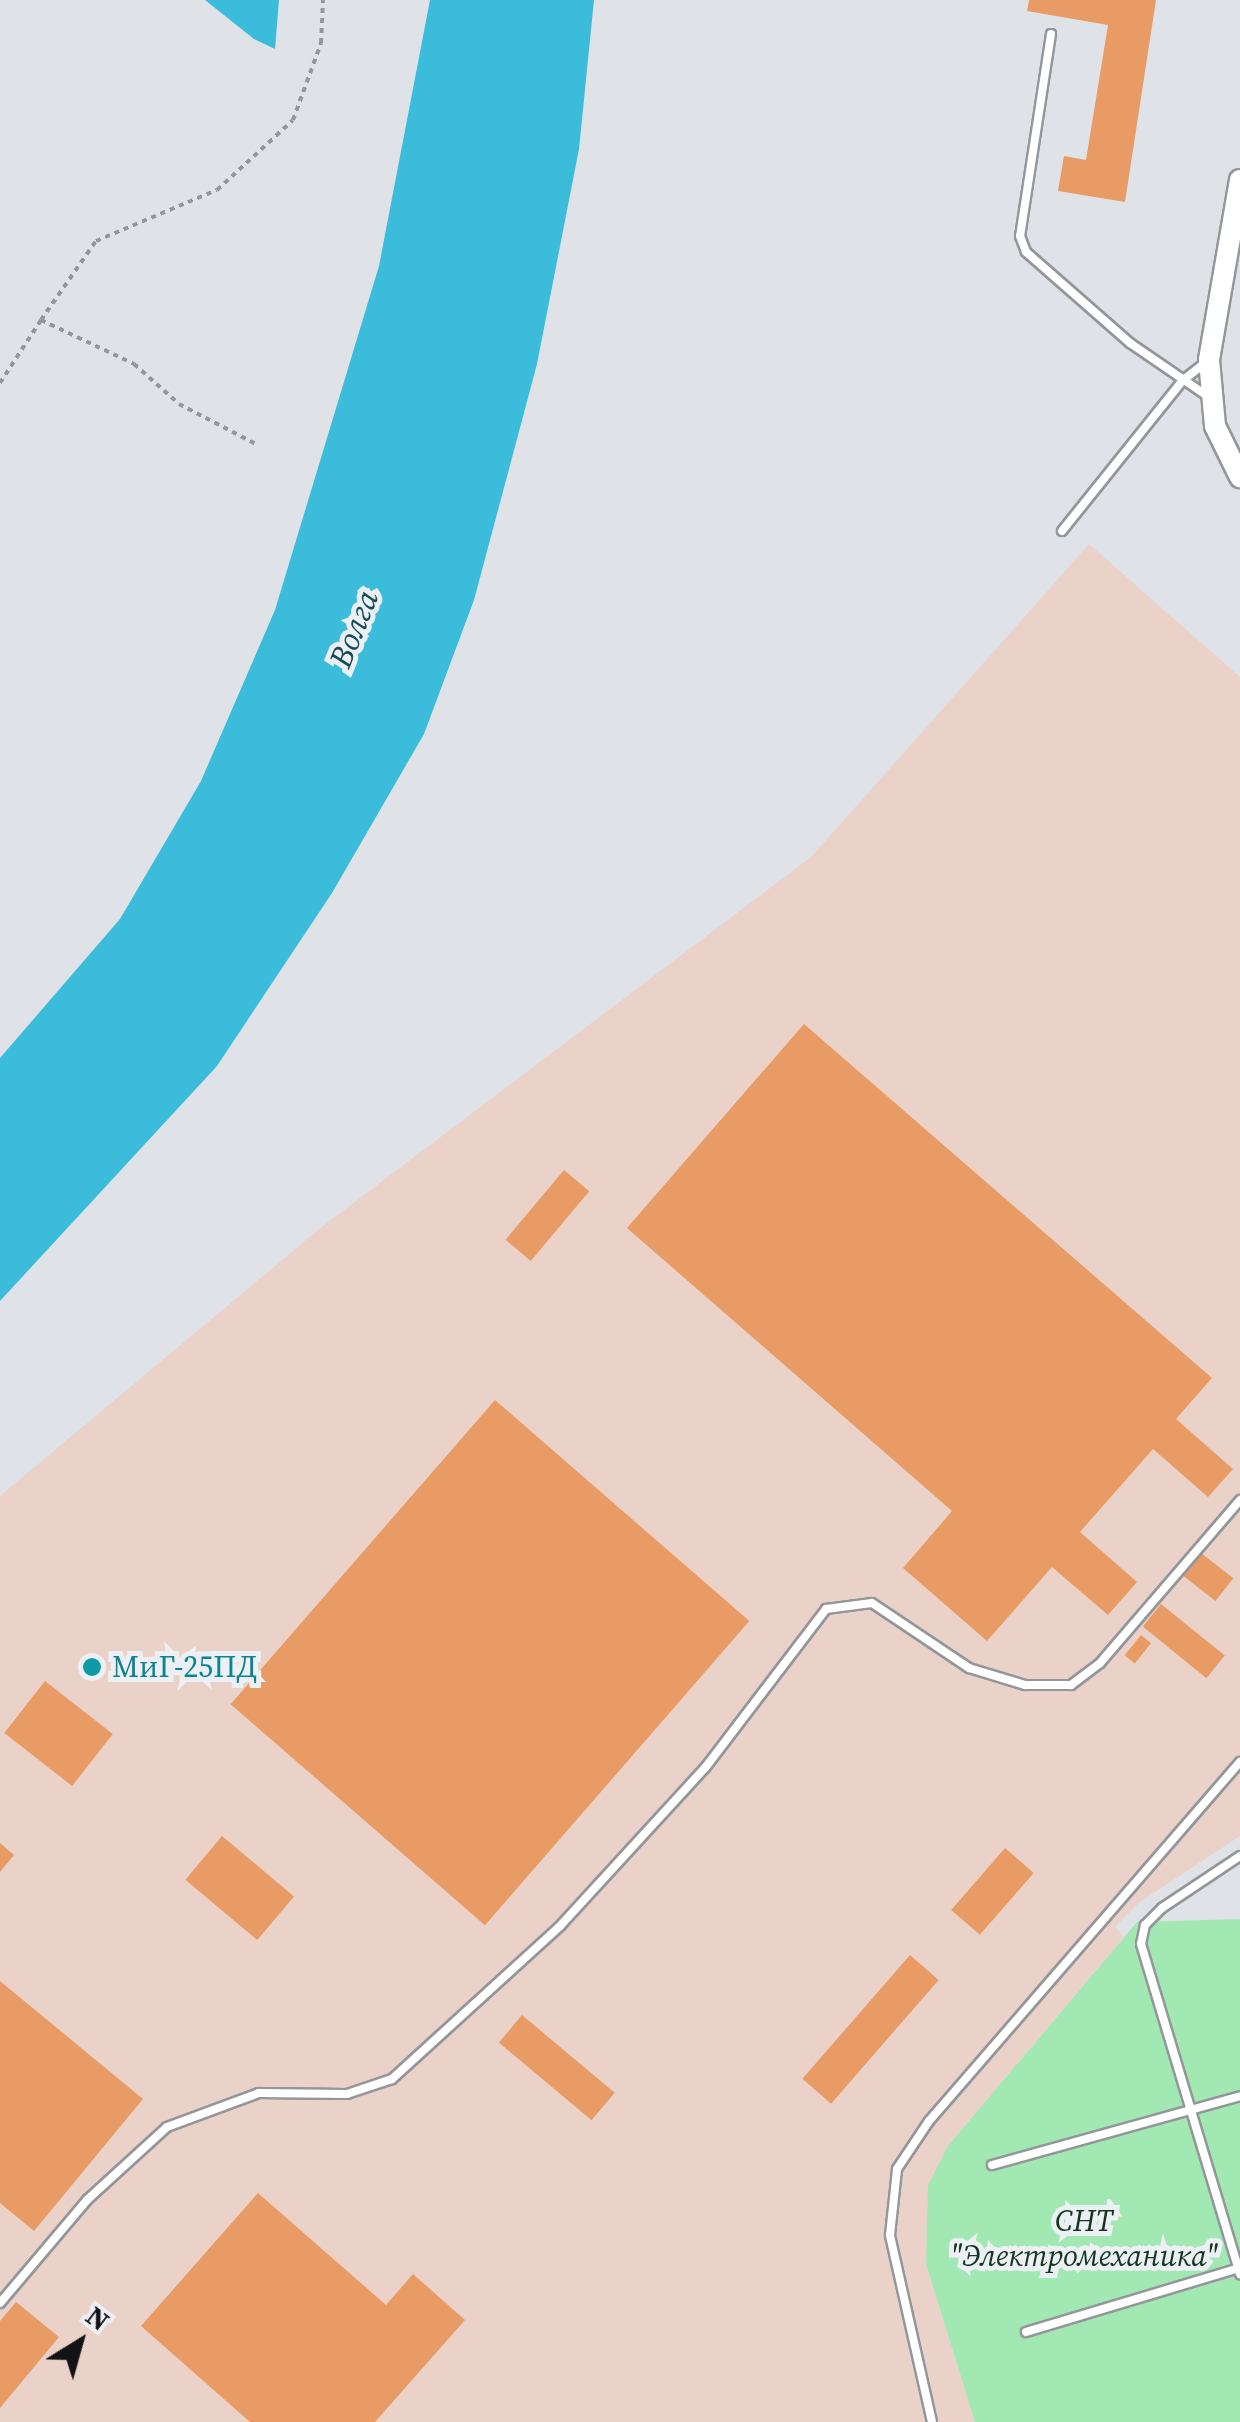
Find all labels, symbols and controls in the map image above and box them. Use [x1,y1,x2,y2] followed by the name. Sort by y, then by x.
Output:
[321,585,387,673] water label: Волга
[112,1649,257,1685] place label: МиГ-25ПД
[81,1656,103,1678] marker: МиГ-25ПД
[950,2203,1218,2274] park label: СНТ "Электромеханика"
[30,2292,130,2392] north arrow
[78,2297,118,2339] text: N

